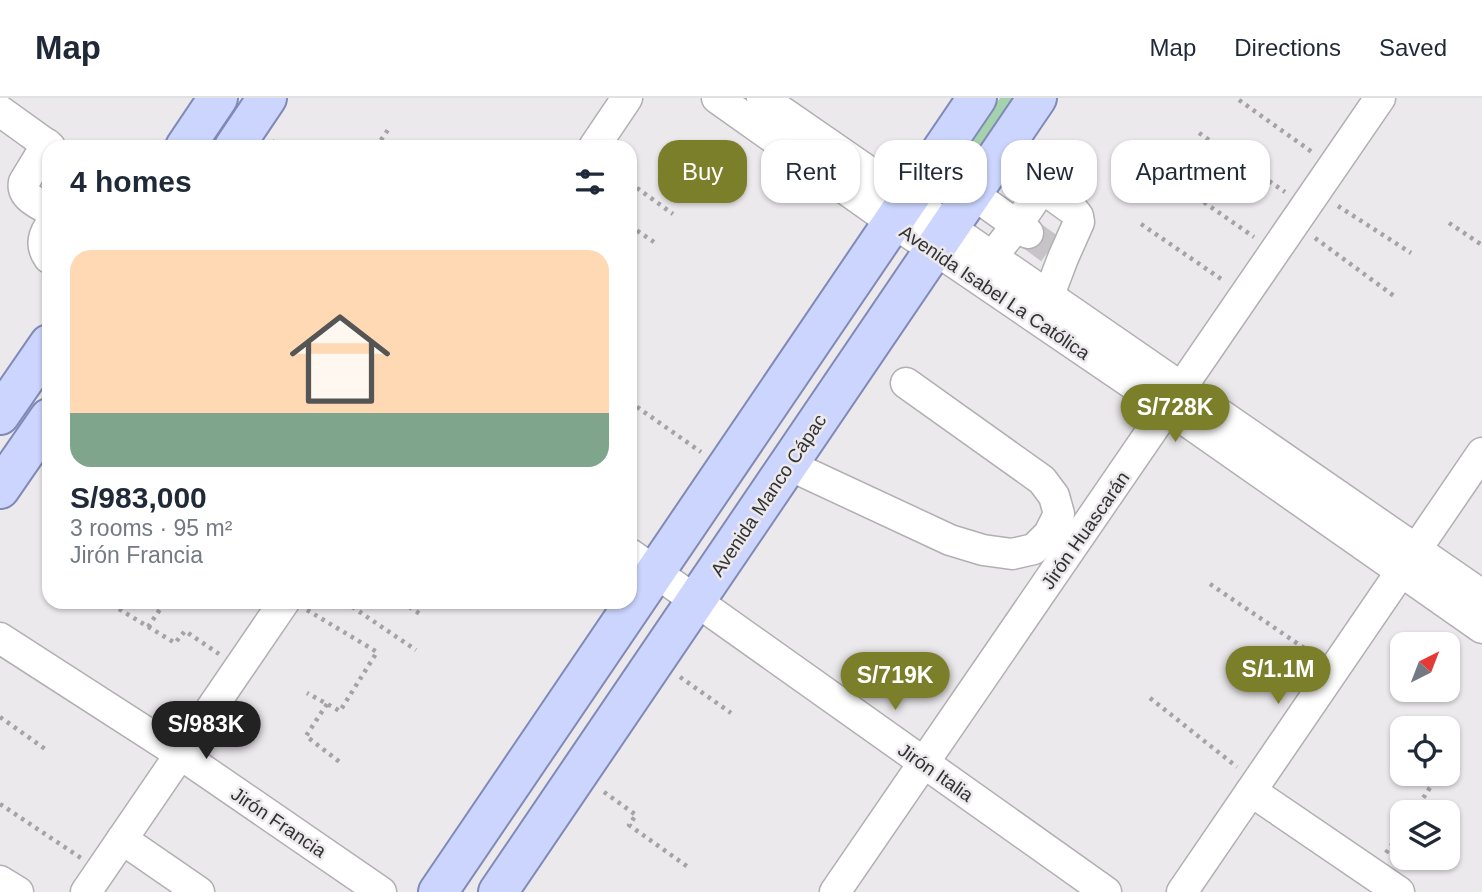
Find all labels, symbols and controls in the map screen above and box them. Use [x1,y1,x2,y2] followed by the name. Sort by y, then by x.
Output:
[35,29,101,66] text: Map
[1150,34,1196,61] text: Map
[1234,34,1341,61] text: Directions
[1379,34,1447,61] text: Saved
[658,140,747,203] chip: Buy
[761,140,860,203] chip: Rent
[874,140,987,203] chip: Filters
[1001,140,1097,203] chip: New
[1111,140,1270,203] chip: Apartment
[571,163,609,201] icon: filters
[70,165,192,198] text: 4 homes
[896,221,1094,364] street label: Avenida Isabel La Católica
[277,296,403,422] icon: home
[1118,384,1232,444] pin: S/728K
[1137,394,1213,420] text: S/728K
[706,410,830,580] street label: Avenida Manco Cápac
[1037,468,1134,593] street label: Jirón Huascarán
[70,481,207,514] text: S/983,000
[70,515,232,541] text: 3 rooms · 95 m²
[70,542,203,568] text: Jirón Francia
[1390,632,1460,702] north arrow
[1390,632,1460,870] map controls
[1221,646,1335,706] pin: S/1.1M
[838,652,952,712] pin: S/719K
[1242,656,1314,682] text: S/1.1M
[857,662,933,688] text: S/719K
[149,702,263,761] pin: S/983K
[168,711,244,737] text: S/983K
[1390,716,1460,786] button: locate
[894,739,978,806] street label: Jirón Italia
[227,783,330,862] street label: Jirón Francia
[1390,800,1460,870] button: layers

